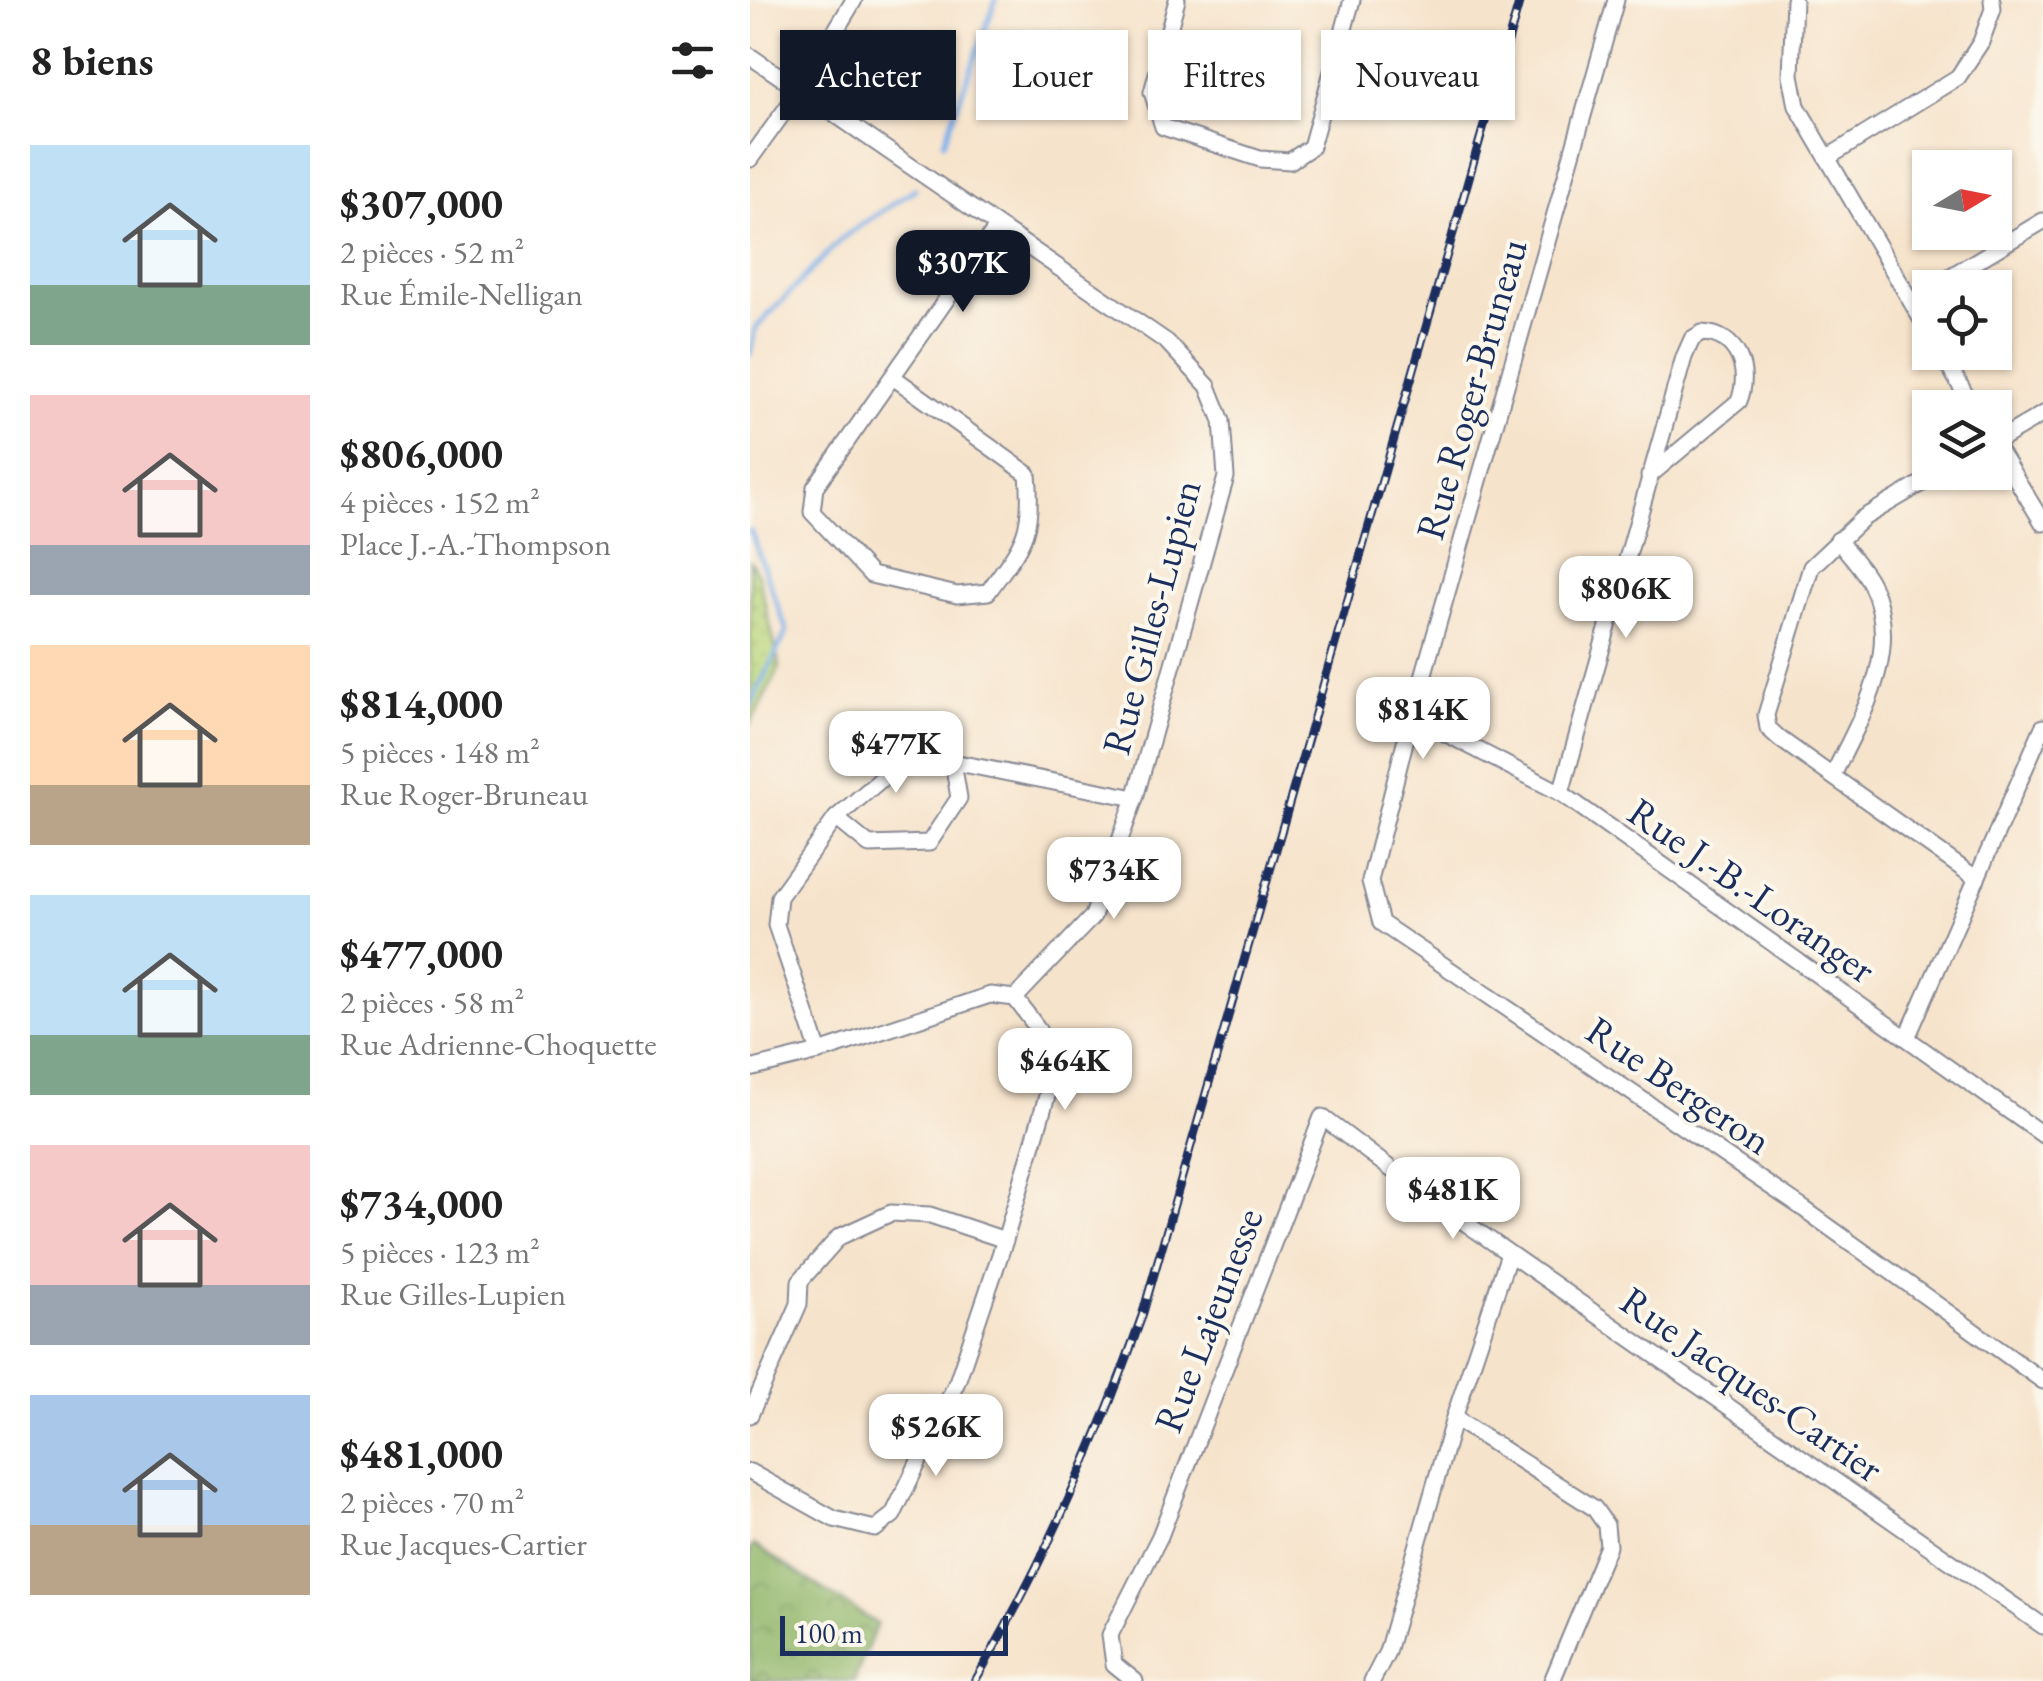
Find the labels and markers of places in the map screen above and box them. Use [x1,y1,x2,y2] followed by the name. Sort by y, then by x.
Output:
[893,230,1033,315] pin: $307K
[1556,556,1696,641] pin: $806K
[1353,677,1493,762] pin: $814K
[826,711,966,796] pin: $477K
[1044,837,1184,922] pin: $734K
[995,1028,1135,1113] pin: $464K
[1383,1157,1523,1242] pin: $481K
[866,1394,1006,1479] pin: $526K

